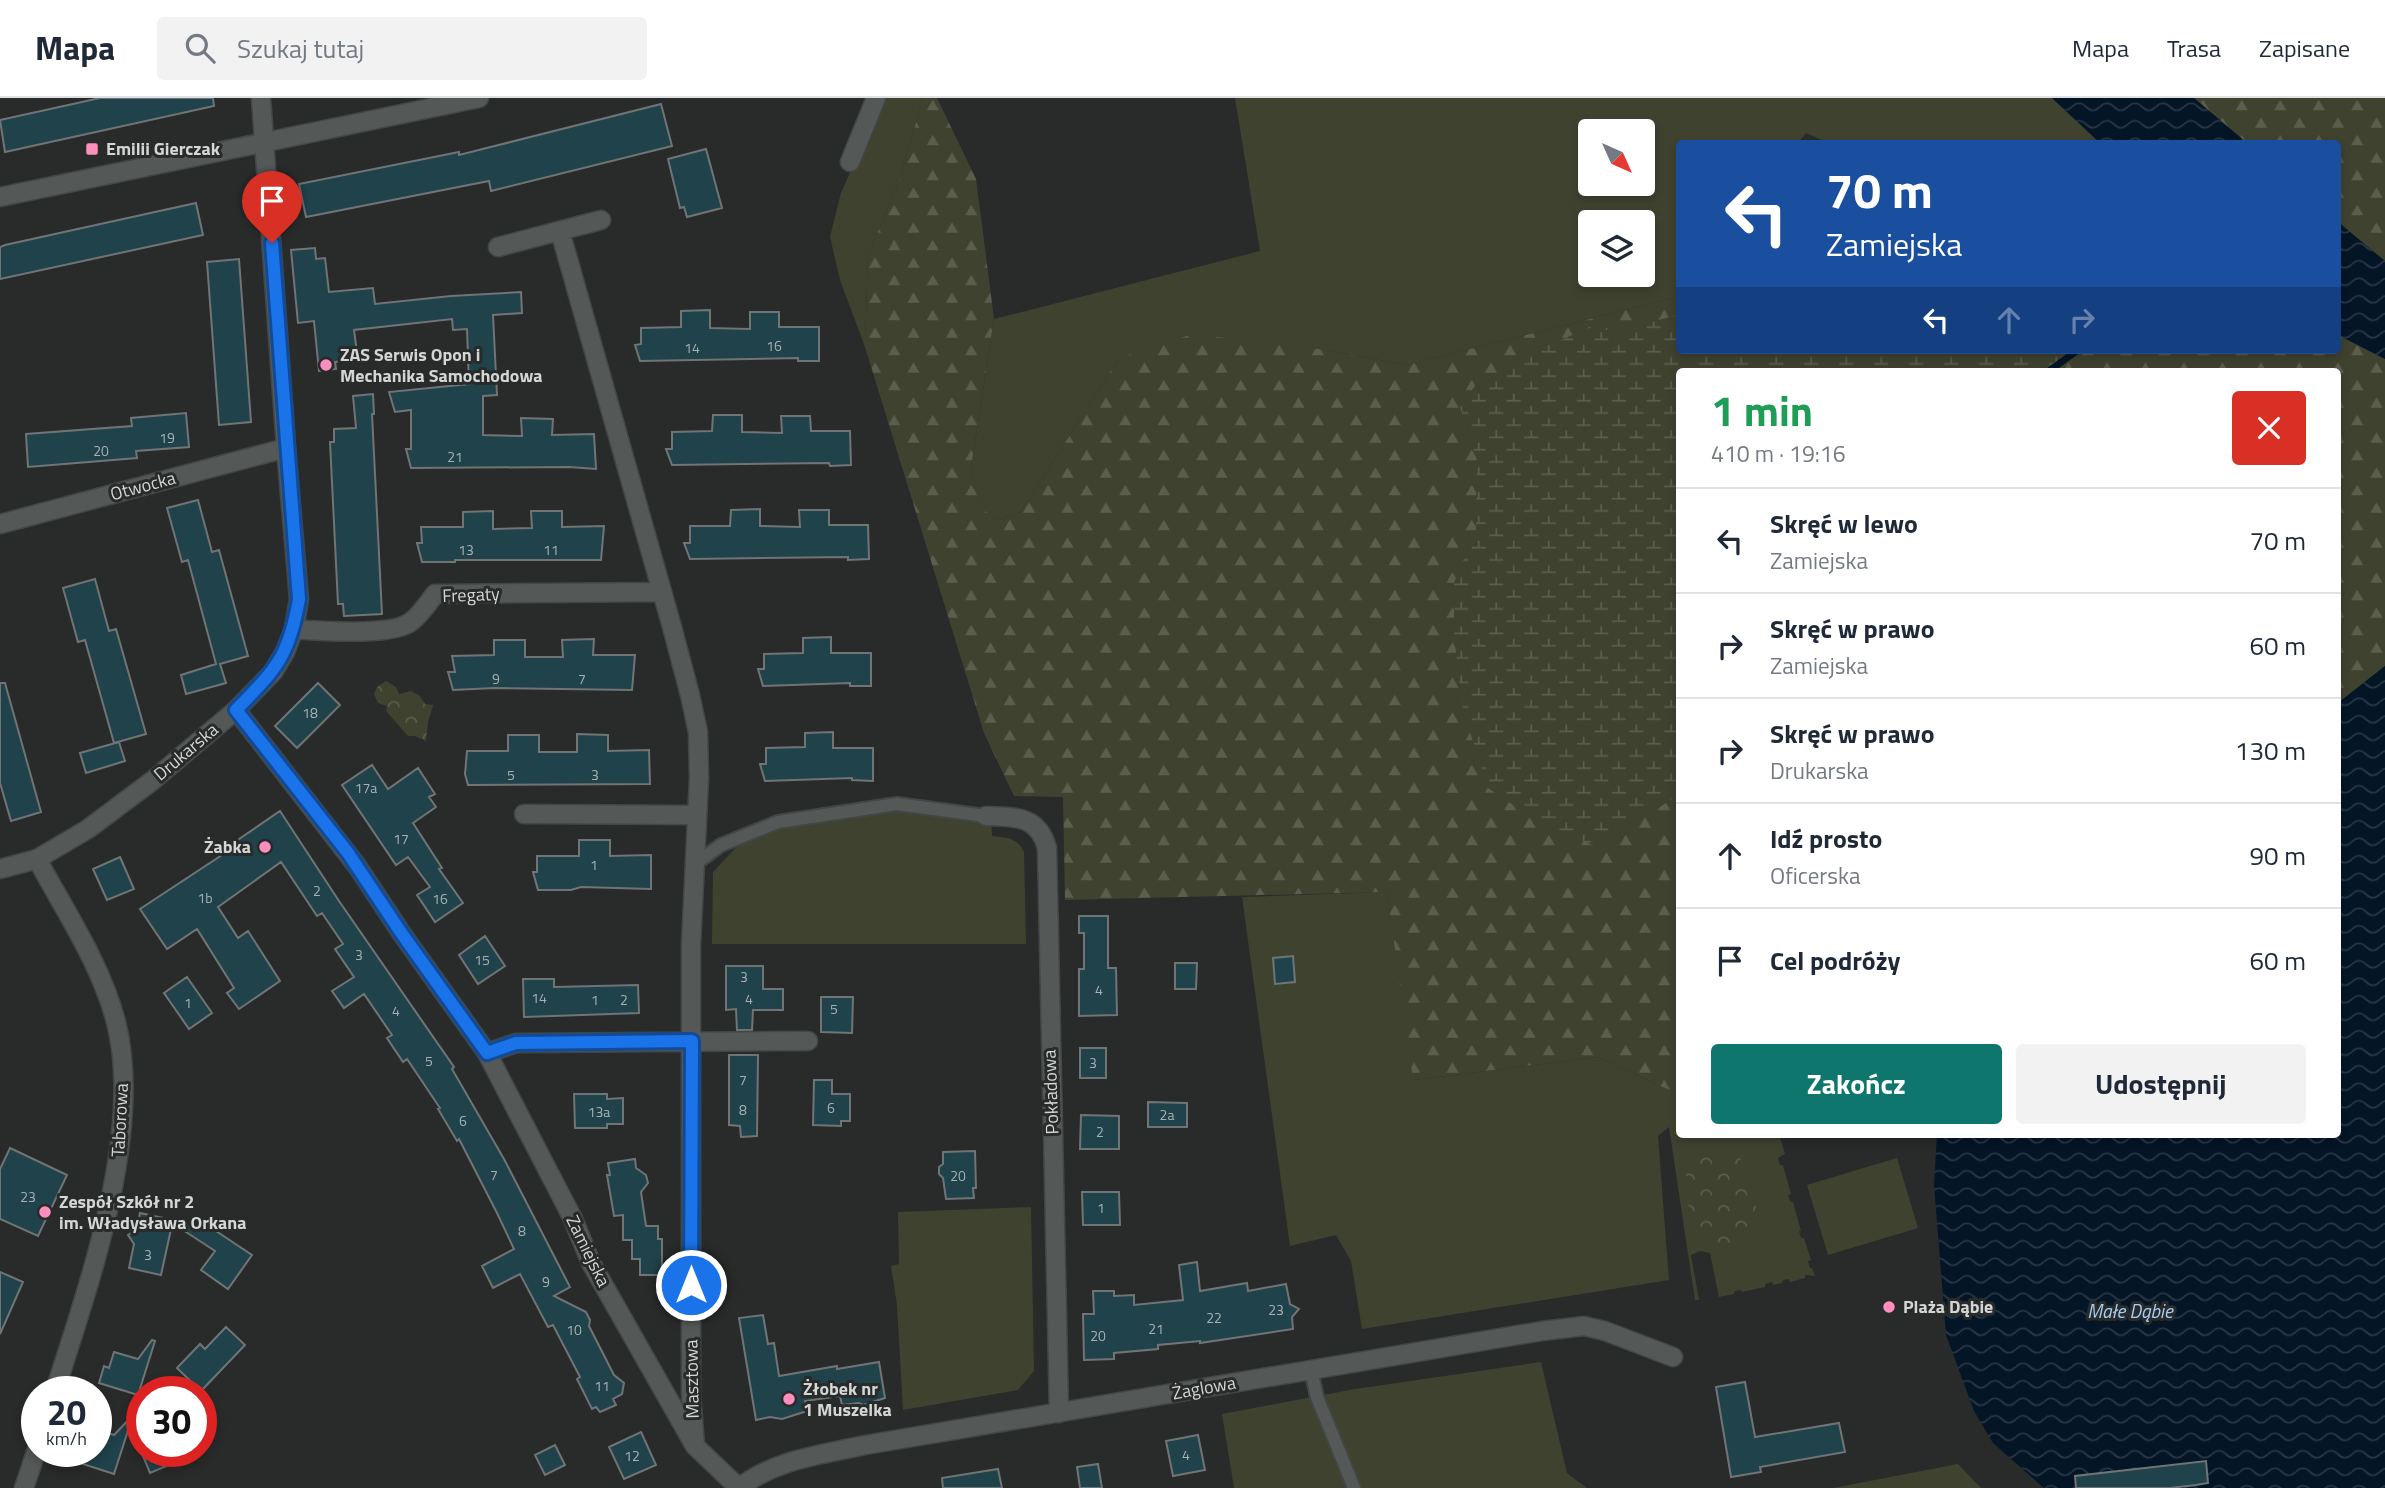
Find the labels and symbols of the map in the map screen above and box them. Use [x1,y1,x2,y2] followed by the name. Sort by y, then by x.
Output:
[1578,119,1656,196] north arrow
[106,135,221,162] place label: Emilii Gierczak
[84,141,100,157] marker: Emilii Gierczak
[242,171,302,243] pin
[766,335,782,356] house number: 16
[684,337,700,358] house number: 14
[340,341,543,389] place label: ZAS Serwis Opon i Mechanika Samochodowa
[318,357,334,373] marker: ZAS Serwis Opon i Mechanika Samochodowa
[159,427,175,448] house number: 19
[93,440,109,461] house number: 20
[447,446,463,467] house number: 21
[107,464,179,507] street label: Otwocka
[458,539,474,560] house number: 13
[543,539,559,560] house number: 11
[442,580,500,609] street label: Fregaty
[492,668,500,689] house number: 9
[578,668,586,689] house number: 7
[302,702,318,723] house number: 18
[147,716,224,787] street label: Drukarska
[507,764,515,785] house number: 5
[591,764,599,785] house number: 3
[355,777,377,798] house number: 17a
[393,828,409,849] house number: 17
[204,833,251,860] place label: Żabka
[257,839,273,855] marker: Żabka
[590,854,598,875] house number: 1
[313,880,321,901] house number: 2
[197,887,213,908] house number: 1b
[432,888,448,909] house number: 16
[355,944,363,965] house number: 3
[474,949,490,970] house number: 15
[740,966,748,987] house number: 3
[1095,979,1103,1000] house number: 4
[531,987,547,1008] house number: 14
[745,988,753,1009] house number: 4
[591,989,599,1010] house number: 1
[620,989,628,1010] house number: 2
[184,992,192,1013] house number: 1
[830,998,838,1019] house number: 5
[392,1000,400,1021] house number: 4
[1036,1049,1065,1135] street label: Pokładowa
[425,1050,433,1071] house number: 5
[1089,1052,1097,1073] house number: 3
[739,1069,747,1090] house number: 7
[104,1082,135,1158] street label: Taborowa
[827,1097,835,1118] house number: 6
[739,1099,747,1120] house number: 8
[588,1101,610,1122] house number: 13a
[1160,1104,1174,1125] house number: 2a
[459,1110,467,1131] house number: 6
[1096,1121,1104,1142] house number: 2
[490,1164,498,1185] house number: 7
[950,1165,966,1186] house number: 20
[20,1186,36,1207] house number: 23
[59,1188,246,1236] place label: Zespół Szkół nr 2 im. Władysława Orkana
[1097,1197,1105,1218] house number: 1
[37,1204,53,1220] marker: Zespół Szkół nr 2 im. Władysława Orkana
[560,1210,617,1291] street label: Zamiejska
[518,1220,526,1241] house number: 8
[144,1244,152,1265] house number: 3
[654,1248,728,1322] position arrow
[542,1271,550,1292] house number: 9
[1903,1293,1993,1320] place label: Plaża Dąbie
[2087,1296,2174,1325] water label: Małe Dąbie
[1268,1299,1284,1320] house number: 23
[1881,1299,1897,1315] marker: Plaża Dąbie
[1206,1307,1222,1328] house number: 22
[1148,1318,1164,1339] house number: 21
[566,1319,582,1340] house number: 10
[1090,1325,1106,1346] house number: 20
[677,1339,706,1419] street label: Masztowa
[1170,1369,1238,1406] street label: Żaglowa
[594,1375,610,1396] house number: 11
[803,1375,892,1423] place label: Żłobek nr 1 Muszelka
[126,1376,217,1467] speed limit sign: 30
[781,1391,797,1407] marker: Żłobek nr 1 Muszelka
[1182,1444,1190,1465] house number: 4
[624,1445,640,1466] house number: 12

